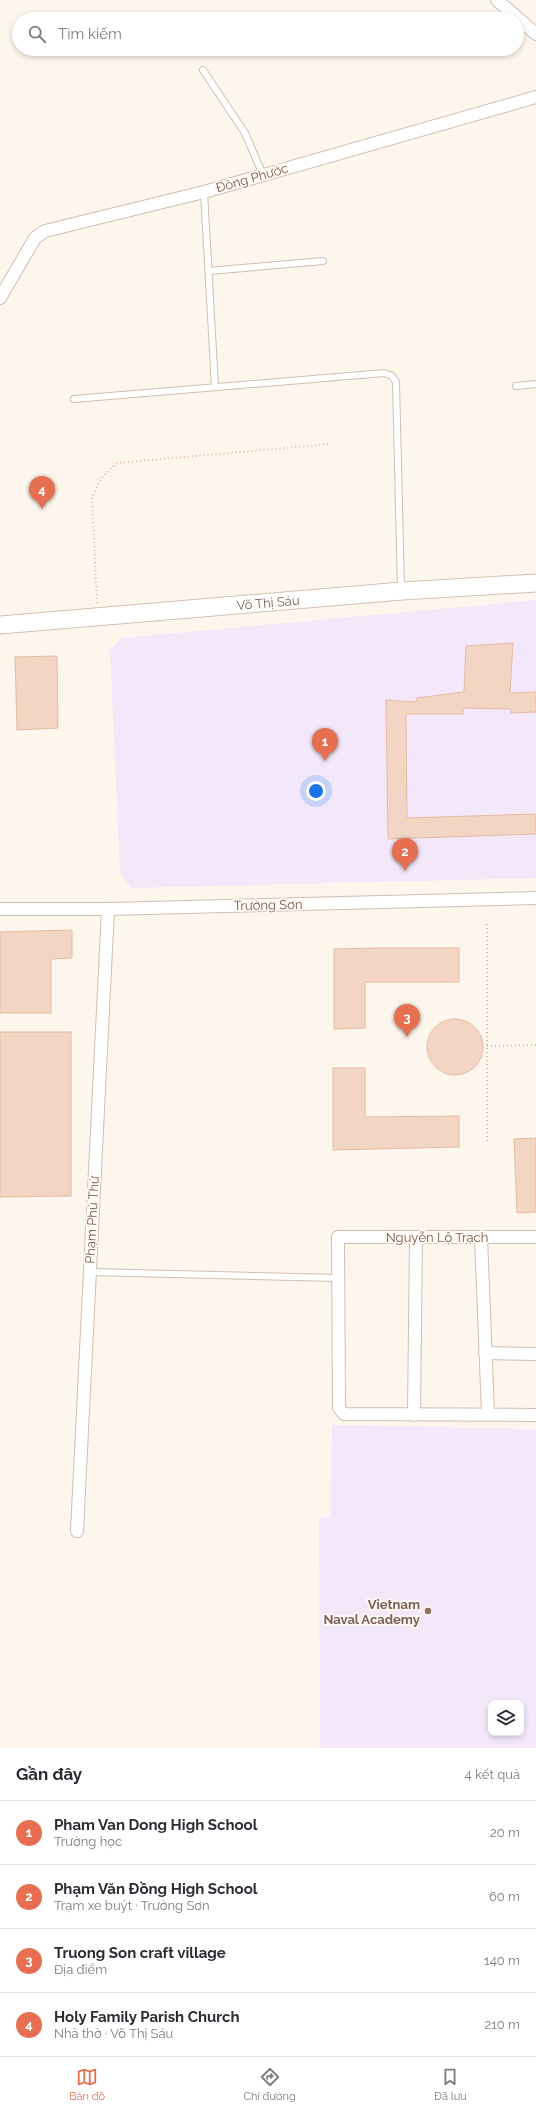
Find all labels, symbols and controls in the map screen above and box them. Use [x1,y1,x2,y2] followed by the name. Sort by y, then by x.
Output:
[12,12,524,56] search box
[26,23,48,45] icon: search
[58,25,122,43] text: Tìm kiếm
[214,161,290,195] street label: Đông Phước
[29,476,55,509] pin: 4
[236,592,300,612] street label: Võ Thị Sáu
[312,728,338,761] pin: 1
[306,781,326,801] your location
[392,838,418,871] pin: 2
[233,897,303,913] street label: Trường Sơn
[394,1004,420,1037] pin: 3
[82,1175,102,1264] street label: Phạm Phú Thứ
[386,1230,488,1245] street label: Nguyễn Lộ Trạch
[323,1597,420,1627] place label: Vietnam Naval Academy
[423,1606,433,1616] marker: Vietnam Naval Academy
[488,1700,524,1736] map controls
[488,1700,524,1736] button: layers
[16,1764,82,1784] text: Gần đây
[465,1767,520,1782] text: 4 kết quả
[54,1816,257,1834] text: Pham Van Dong High School
[26,1825,32,1840] text: 1
[490,1825,520,1840] text: 20 m
[54,1834,122,1849] text: Trường học
[54,1880,258,1898] text: Phạm Văn Đồng High School
[25,1889,33,1904] text: 2
[489,1889,520,1904] text: 60 m
[54,1898,210,1913] text: Trạm xe buýt · Trường Sơn
[54,1944,226,1962] text: Truong Son craft village
[25,1953,33,1968] text: 3
[484,1953,520,1968] text: 140 m
[54,1962,107,1977] text: Địa điểm
[54,2008,240,2026] text: Holy Family Parish Church
[25,2017,33,2032] text: 4
[484,2017,520,2032] text: 210 m
[54,2026,173,2041] text: Nhà thờ · Võ Thị Sáu
[69,2066,105,2103] tab: Bản đồ
[243,2066,296,2103] tab: Chỉ đường
[434,2066,467,2103] tab: Đã lưu

